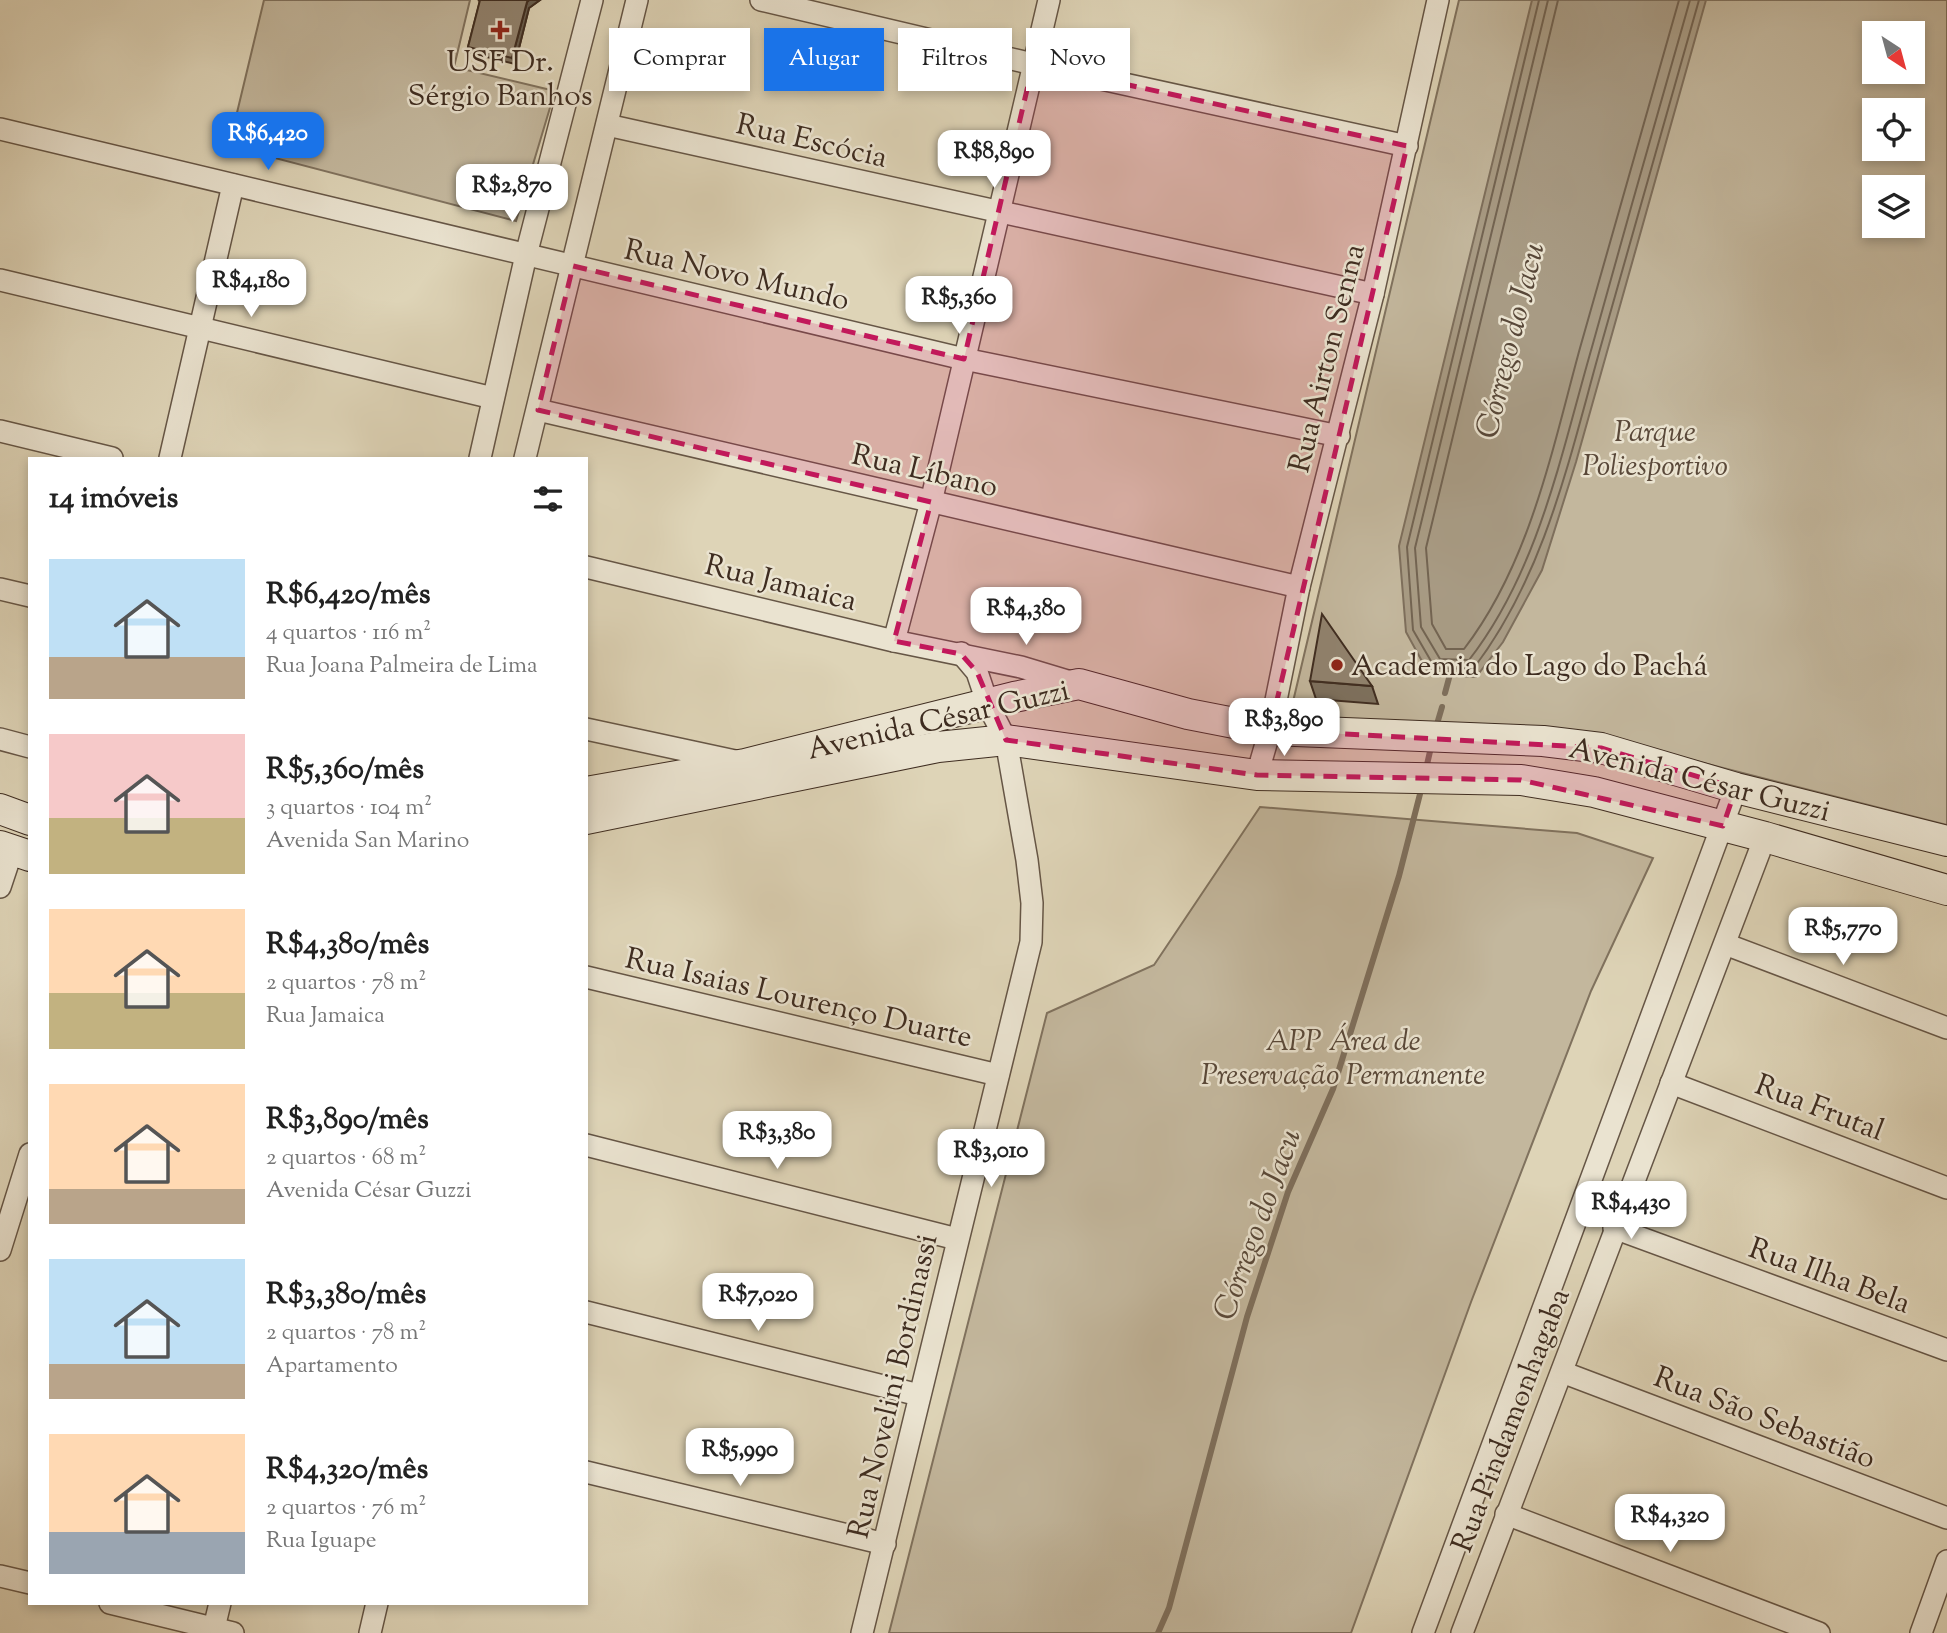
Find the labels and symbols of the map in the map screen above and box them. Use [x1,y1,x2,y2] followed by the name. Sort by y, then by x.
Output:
[490,20,510,40] marker: USF Dr. Sérgio Banhos
[1862,21,1925,84] north arrow
[408,42,592,119] place label: USF Dr. Sérgio Banhos
[732,104,891,181] street label: Rua Escócia
[203,113,333,172] pin: R$6,420
[929,130,1059,190] pin: R$8,890
[447,164,577,224] pin: R$2,870
[620,230,853,323] street label: Rua Novo Mundo
[1465,238,1559,444] water label: Córrego do Jacu
[1279,240,1378,477] street label: Rua Airton Senna
[186,260,316,319] pin: R$4,180
[894,276,1024,336] pin: R$5,360
[1582,412,1728,489] park label: Parque Poliesportivo
[847,435,1002,510] street label: Rua Líbano
[700,545,861,624] street label: Rua Jamaica
[961,588,1091,647] pin: R$4,380
[1351,646,1708,689] place label: Academia do Lago do Pachá
[1329,657,1345,673] marker: Academia do Lago do Pachá
[803,670,1074,773] street label: Avenida César Guzzi
[1219,698,1349,758] pin: R$3,890
[1564,728,1835,835] street label: Avenida César Guzzi
[1778,908,1908,967] pin: R$5,770
[621,939,976,1060] street label: Rua Isaias Lourenço Duarte
[1201,1021,1485,1098] park label: APP Área de Preservação Permanente
[1748,1065,1890,1154] street label: Rua Frutal
[712,1112,842,1171] pin: R$3,380
[1203,1123,1315,1327] water label: Córrego do Jacu
[926,1130,1056,1189] pin: R$3,010
[1566,1182,1696,1241] pin: R$4,430
[1742,1228,1916,1327] street label: Rua Ilha Bela
[838,1230,950,1543] street label: Rua Novelini Bordinassi
[693,1274,823,1333] pin: R$7,020
[1442,1283,1583,1559] street label: Rua Pindamonhagaba
[1647,1357,1881,1481] street label: Rua São Sebastião
[675,1428,805,1488] pin: R$5,990
[1605,1494,1735,1554] pin: R$4,320

